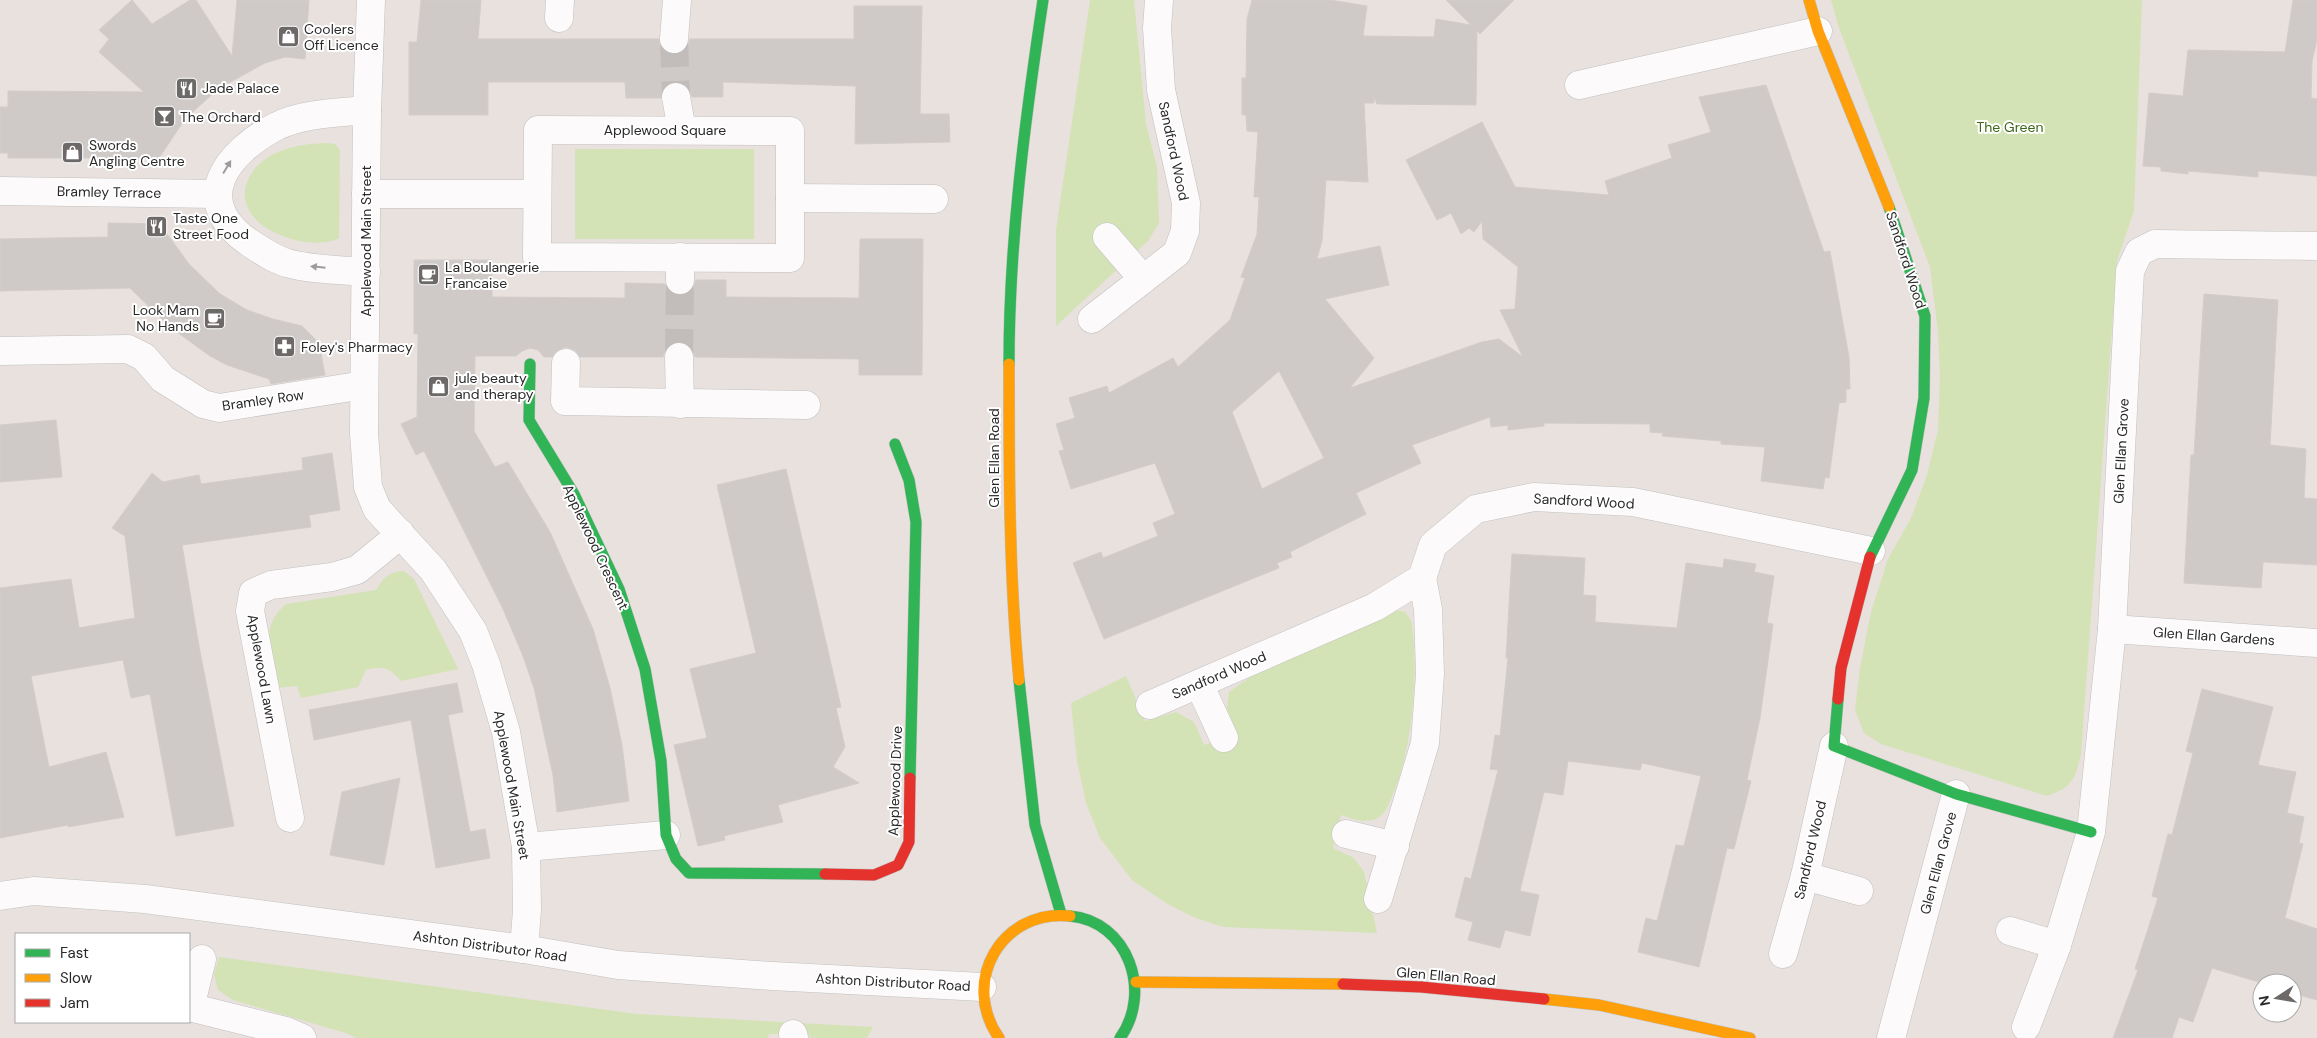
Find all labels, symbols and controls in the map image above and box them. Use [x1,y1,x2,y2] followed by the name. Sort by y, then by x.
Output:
[304,20,379,54] place label: Coolers Off Licence
[276,25,300,49] shop icon: Coolers Off Licence
[174,76,198,100] restaurant icon: Jade Palace
[202,79,279,97] place label: Jade Palace
[1155,100,1193,202] street label: Sandford Wood
[152,105,176,129] bar icon: The Orchard
[180,108,261,126] place label: The Orchard
[1976,118,2044,136] park label: The Green
[604,121,726,139] street label: Applewood Square
[89,136,185,170] place label: Swords Angling Centre
[61,141,85,165] shop icon: Swords Angling Centre
[223,161,232,174] one-way arrow
[357,165,375,317] street label: Applewood Main Street
[57,182,161,202] street label: Bramley Terrace
[173,209,249,243] place label: Taste One Street Food
[1882,209,1930,311] street label: Sandford Wood
[145,214,169,238] restaurant icon: Taste One Street Food
[445,258,539,292] place label: La Boulangerie Francaise
[309,263,325,271] one-way arrow
[417,263,441,287] cafe icon: La Boulangerie Francaise
[133,301,199,335] place label: Look Mam No Hands
[203,306,227,330] cafe icon: Look Mam No Hands
[273,335,297,359] pharmacy icon: Foley's Pharmacy
[301,338,413,356] place label: Foley's Pharmacy
[454,369,534,403] place label: jule beauty and therapy
[427,374,451,398] shop icon: jule beauty and therapy
[221,385,305,415] street label: Bramley Row
[2109,398,2133,504] street label: Glen Ellan Grove
[985,408,1003,508] street label: Glen Ellan Road
[559,481,633,613] street label: Applewood Crescent
[1533,489,1635,513] street label: Sandford Wood
[244,613,280,725] street label: Applewood Lawn
[2153,623,2275,649] street label: Glen Ellan Gardens
[1169,647,1269,703] street label: Sandford Wood
[490,709,534,861] street label: Applewood Main Street
[884,726,906,836] street label: Applewood Drive
[1790,799,1830,901] street label: Sandford Wood
[1916,810,1960,916] street label: Glen Ellan Grove
[412,926,568,966] street label: Ashton Distributor Road
[15,933,190,1023] legend
[60,943,89,963] text: Fast
[1396,963,1496,989] street label: Glen Ellan Road
[60,968,93,988] text: Slow
[815,969,971,995] street label: Ashton Distributor Road
[2252,973,2302,1023] north arrow
[60,993,89,1013] text: Jam
[2254,994,2274,1008] text: N

